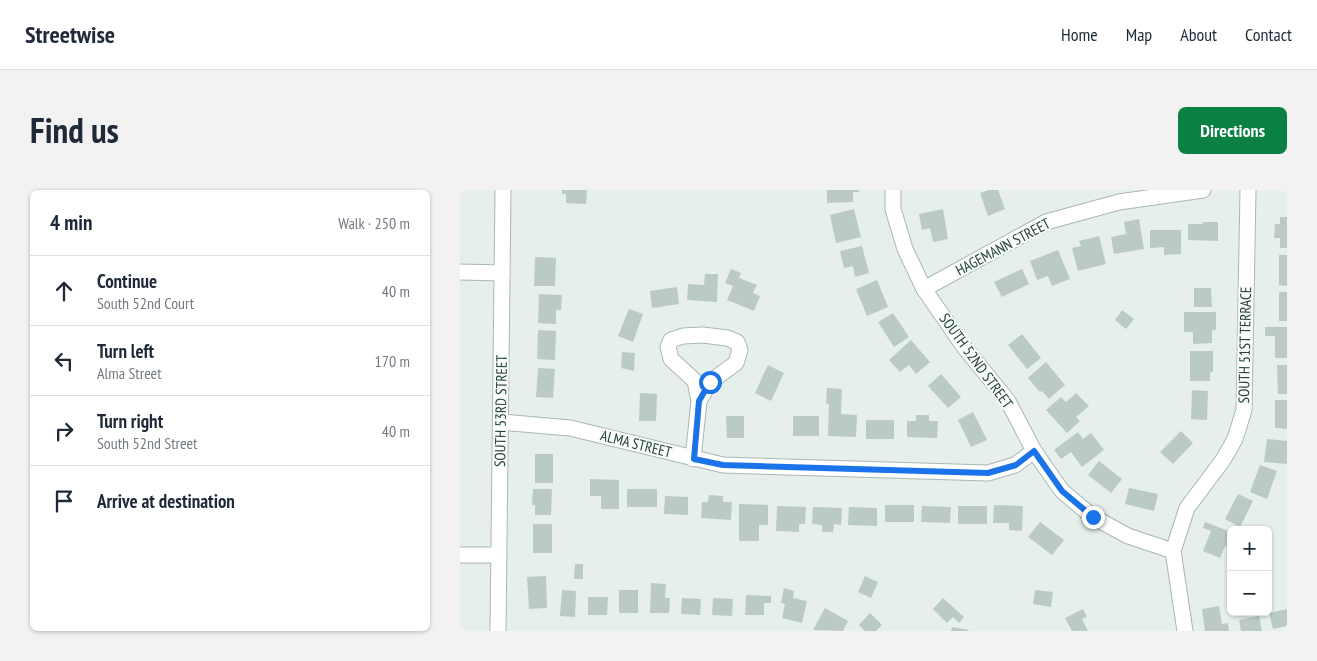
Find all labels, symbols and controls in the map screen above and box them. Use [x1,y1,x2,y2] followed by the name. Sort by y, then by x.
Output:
[25,19,115,50] text: Streetwise
[1061,23,1098,46] text: Home
[1126,23,1152,46] text: Map
[1180,23,1217,46] text: About
[1245,23,1292,46] text: Contact
[30,107,119,153] text: Find us
[1178,107,1287,154] button: Directions
[50,209,92,236] text: 4 min
[338,213,410,233] text: Walk · 250 m
[952,214,1054,279] street label: HAGEMANN STREET
[97,269,157,293] text: Continue
[50,277,78,305] icon: ahead
[382,281,410,301] text: 40 m
[1234,287,1255,403] street label: SOUTH 51ST TERRACE
[97,293,194,313] text: South 52nd Court
[936,309,1017,412] street label: SOUTH 52ND STREET
[97,339,154,363] text: Turn left
[50,347,78,375] icon: left
[375,351,410,371] text: 170 m
[490,355,511,467] street label: SOUTH 53RD STREET
[97,363,162,383] text: Alma Street
[699,371,722,394] route start
[97,409,163,433] text: Turn right
[50,417,78,445] icon: right
[382,421,410,441] text: 40 m
[599,426,674,462] street label: ALMA STREET
[97,433,197,453] text: South 52nd Street
[50,487,78,515] icon: arrive
[97,489,235,513] text: Arrive at destination
[1082,506,1105,529] route end
[1227,526,1272,616] map controls
[1227,526,1272,571] button: +
[1227,571,1272,616] button: −

